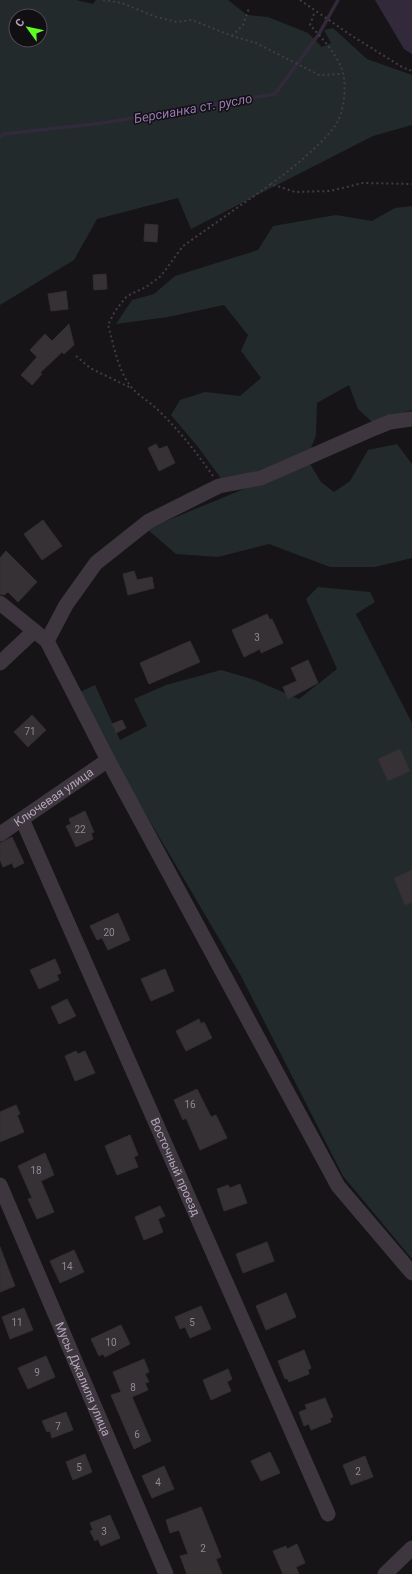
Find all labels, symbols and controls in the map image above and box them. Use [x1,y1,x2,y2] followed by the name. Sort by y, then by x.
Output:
[8,8,48,48] north arrow
[13,16,27,29] text: С
[133,91,253,126] water label: Берсианка ст. русло
[254,632,260,643] house number: 3
[24,726,36,737] house number: 71
[11,765,96,829] street label: Ключевая улица
[74,824,86,835] house number: 22
[103,927,115,938] house number: 20
[184,1099,196,1110] house number: 16
[147,1115,203,1218] street label: Восточный проезд
[30,1165,42,1176] house number: 18
[61,1261,73,1272] house number: 14
[11,1317,23,1328] house number: 11
[189,1317,195,1328] house number: 5
[52,1320,113,1438] street label: Мусы Джалиля улица
[105,1337,117,1348] house number: 10
[34,1367,40,1378] house number: 9
[130,1382,136,1393] house number: 8
[55,1421,61,1432] house number: 7
[134,1429,140,1440] house number: 6
[76,1462,82,1473] house number: 5
[355,1466,361,1477] house number: 2
[155,1477,161,1488] house number: 4
[101,1526,107,1537] house number: 3
[200,1543,206,1554] house number: 2

